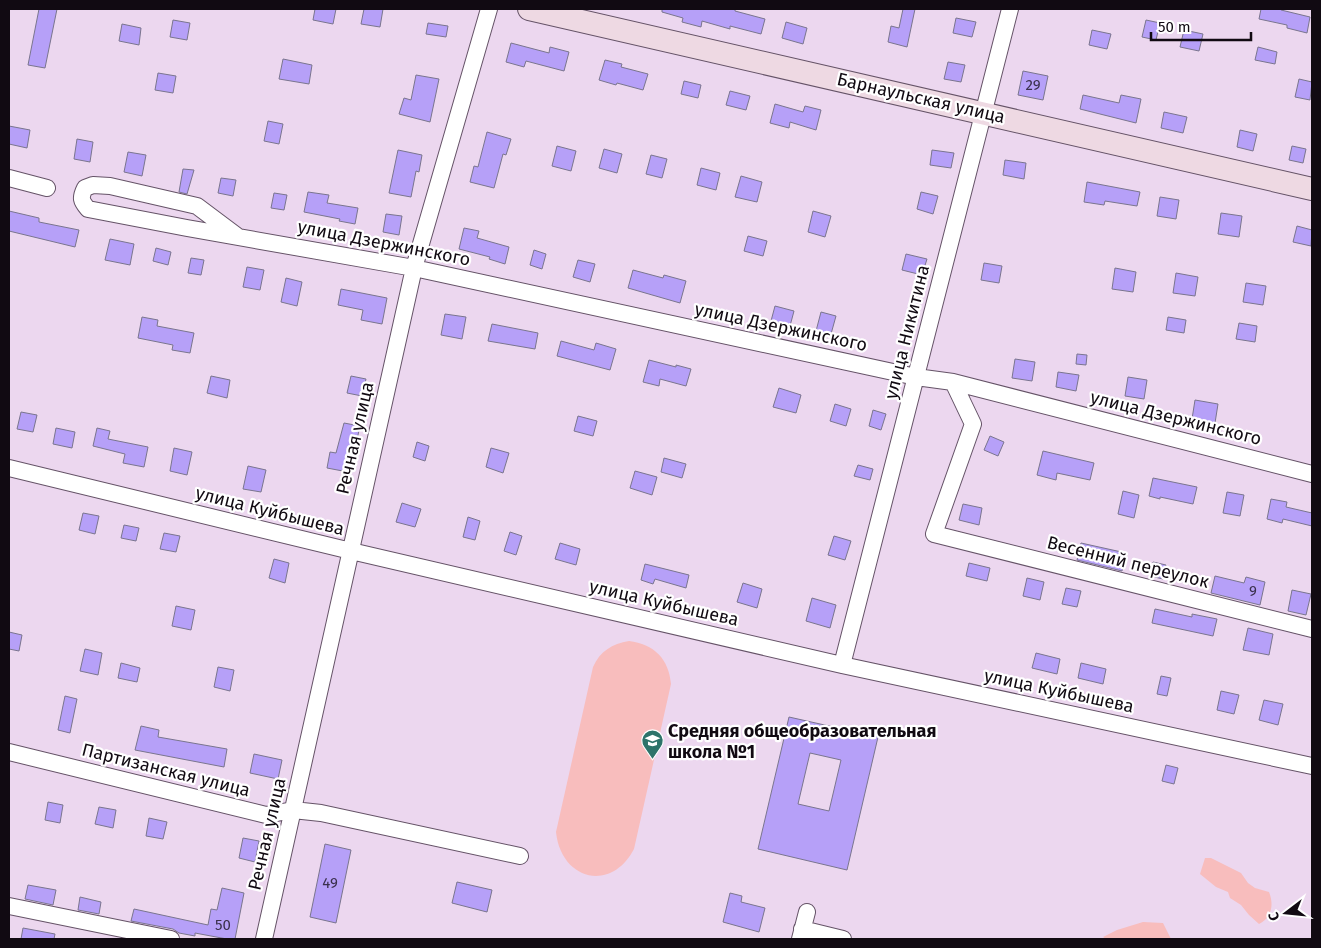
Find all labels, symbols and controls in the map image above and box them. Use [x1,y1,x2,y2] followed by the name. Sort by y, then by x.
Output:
[1151,10,1251,42] scale bar
[1158,18,1191,36] text: 50 m
[835,68,1007,128] street label: Барнаульская улица
[1025,76,1041,94] house number: 29
[296,215,472,271] street label: улица Дзержинского
[880,263,934,401] street label: улица Никитина
[693,298,869,356] street label: улица Дзержинского
[331,380,379,496] street label: Речная улица
[1088,386,1264,450] street label: улица Дзержинского
[193,482,347,540] street label: улица Куйбышева
[1045,531,1212,593] street label: Весенний переулок
[587,575,741,631] street label: улица Куйбышева
[1249,582,1257,600] house number: 9
[982,664,1136,718] street label: улица Куйбышева
[668,720,937,763] place label: Средняя общеобразовательная школа №1
[640,729,664,760] school or university icon: Средняя общеобразовательная школа №1
[80,738,252,802] street label: Партизанская улица
[243,776,291,892] street label: Речная улица
[322,874,338,892] house number: 49
[1261,888,1311,938] north arrow
[1265,910,1283,923] text: С
[215,916,231,934] house number: 50

